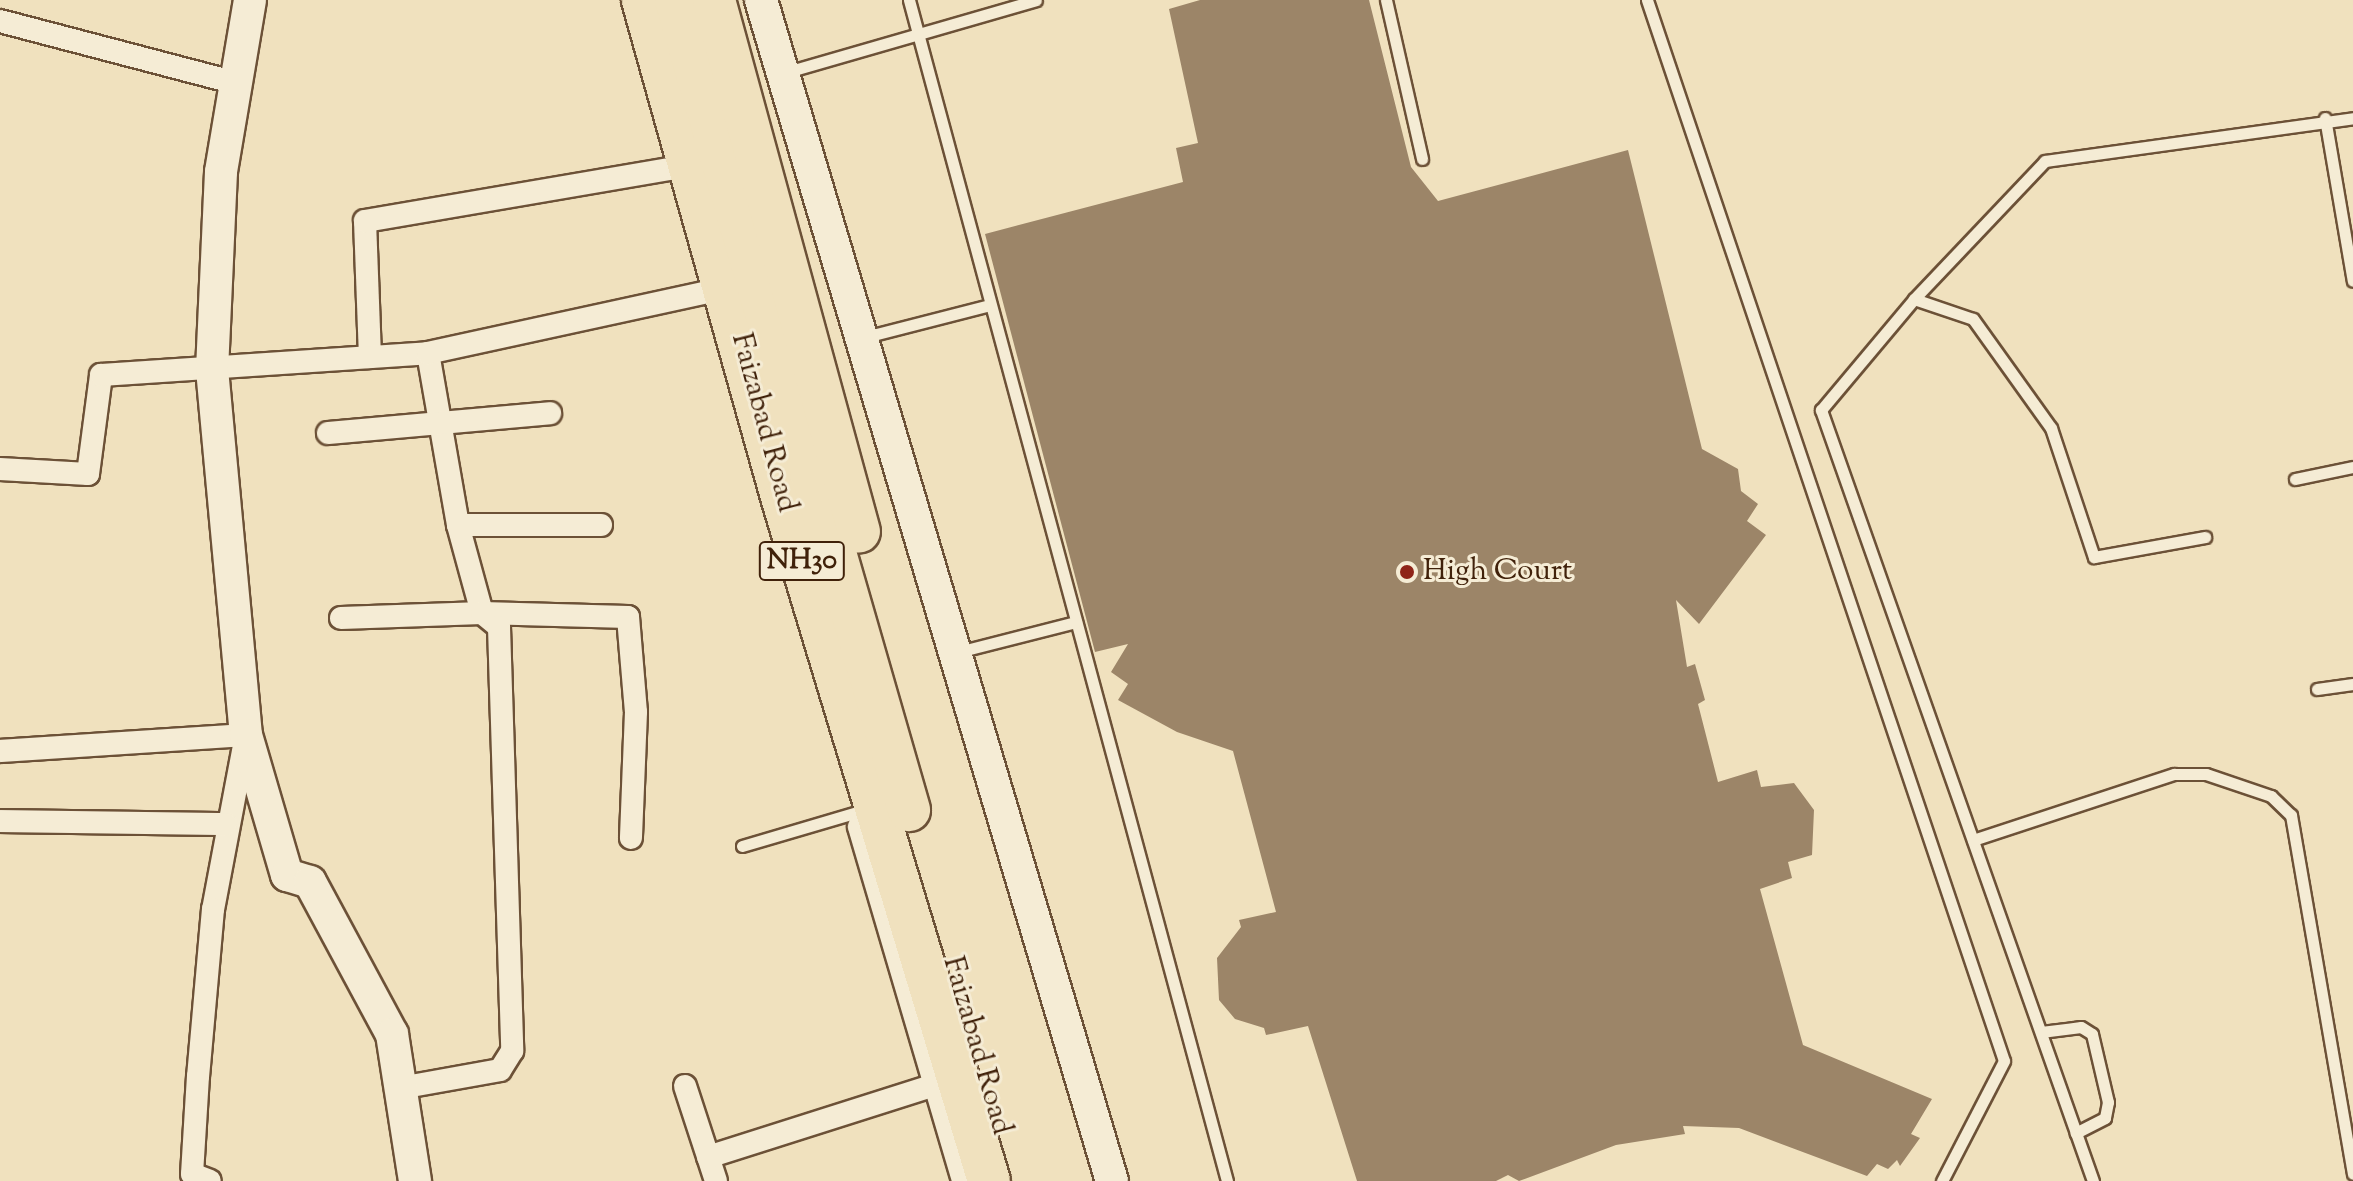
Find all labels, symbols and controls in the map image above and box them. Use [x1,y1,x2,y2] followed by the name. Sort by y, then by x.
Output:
[722,329,804,517] street label: Faizabad Road
[758,537,846,585] road number: NH30
[1423,554,1572,590] place label: High Court
[1398,563,1416,581] marker: High Court
[933,953,1019,1139] street label: Faizabad Road

